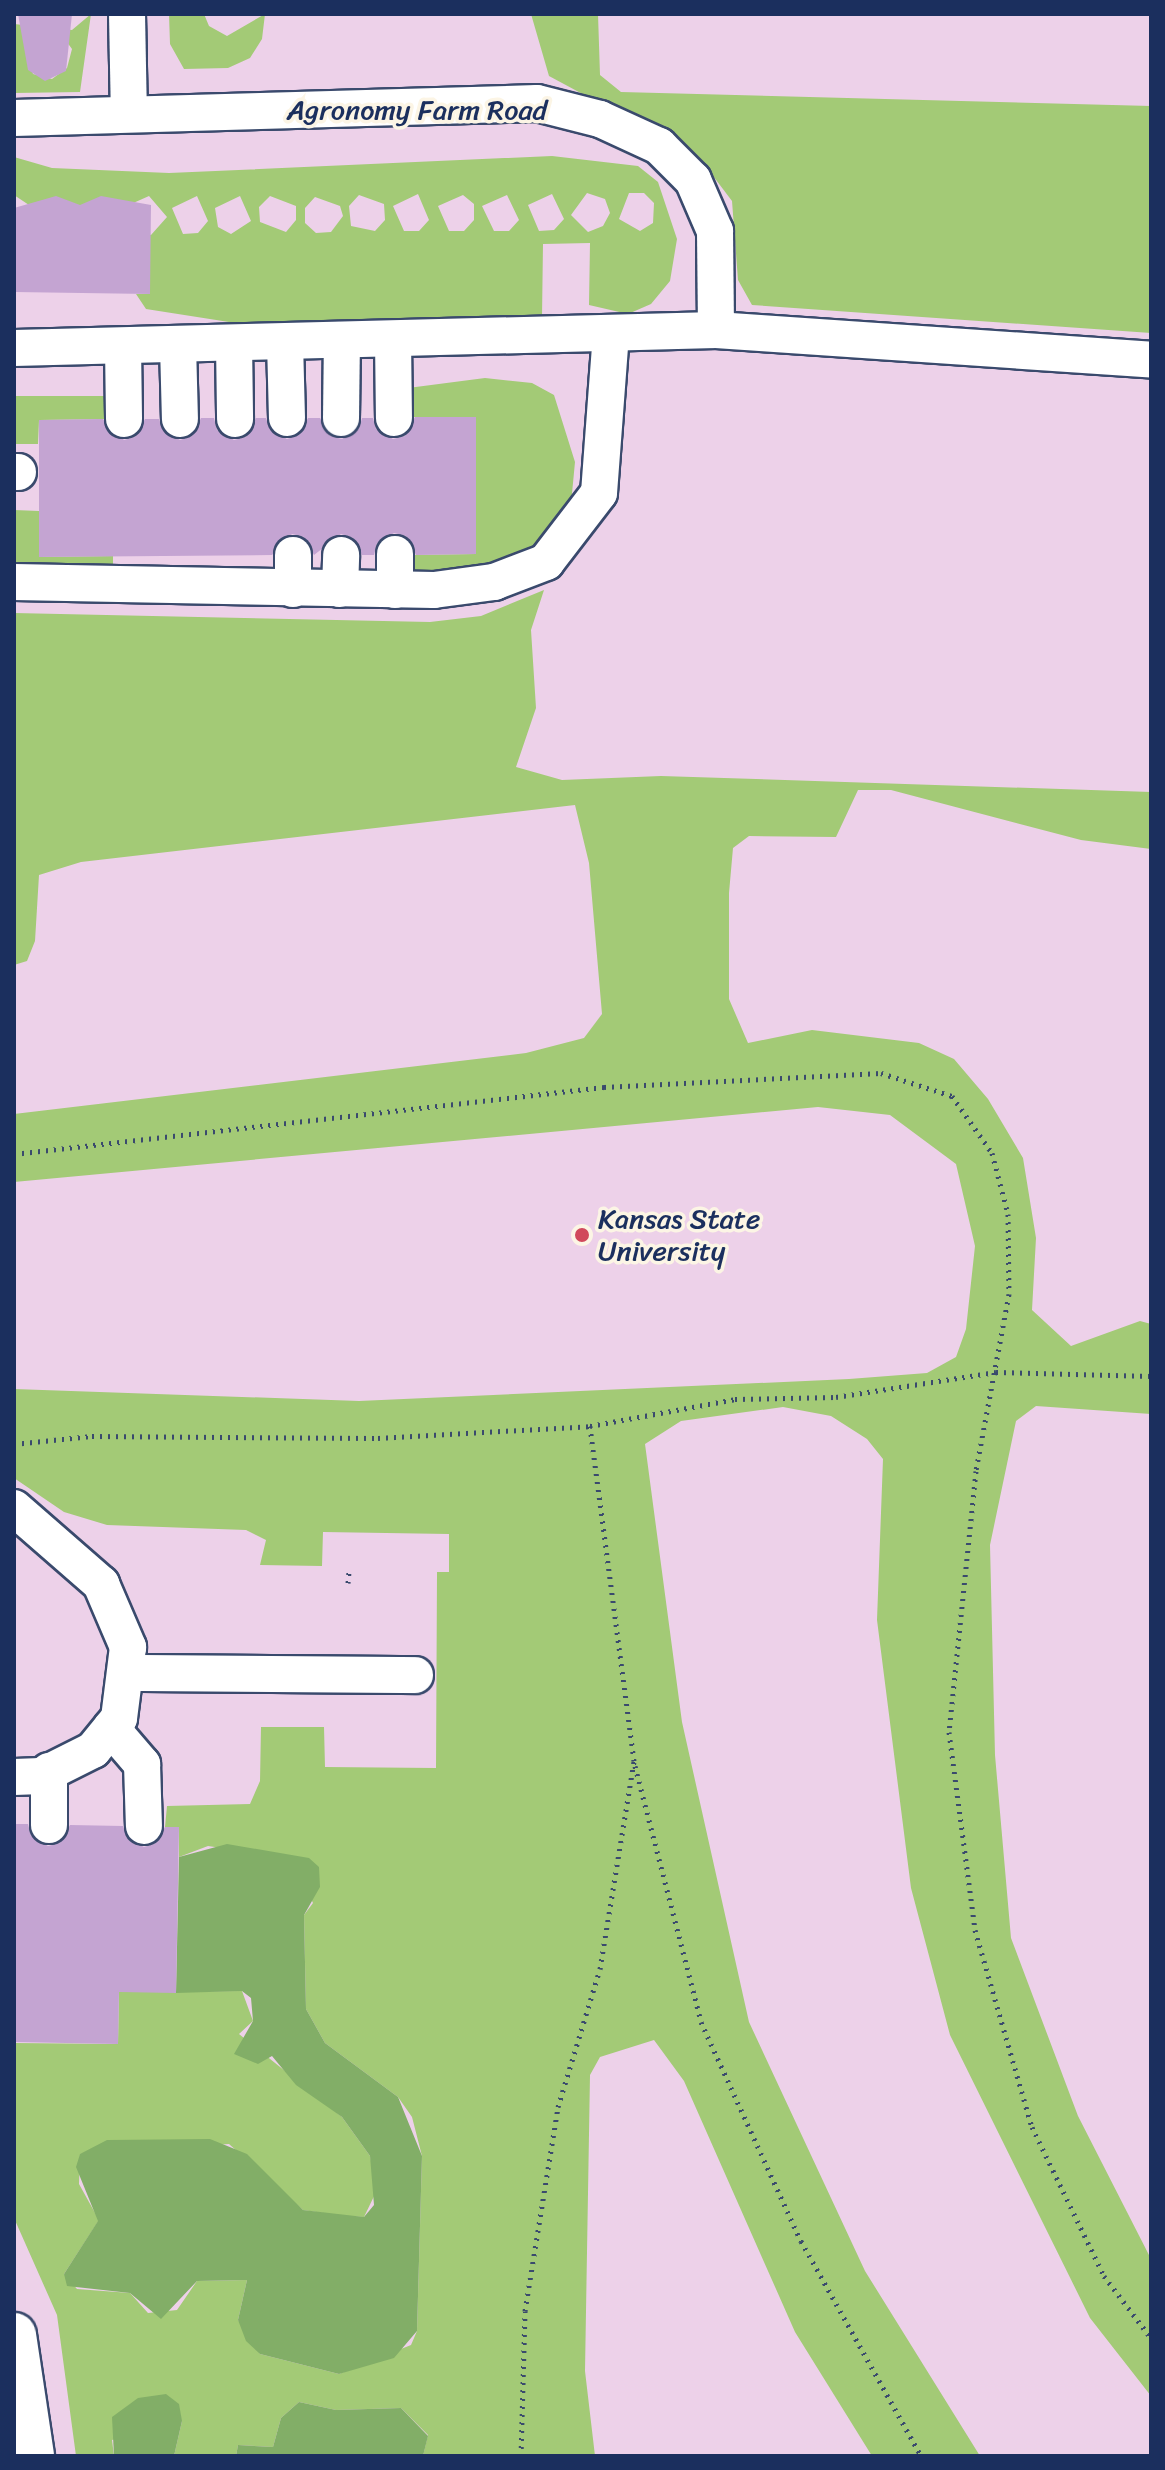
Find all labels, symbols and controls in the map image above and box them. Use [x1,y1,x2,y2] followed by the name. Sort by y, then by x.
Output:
[287,93,547,127] street label: Agronomy Farm Road
[598,1202,760,1268] place label: Kansas State University
[573,1226,591,1244] marker: Kansas State University

